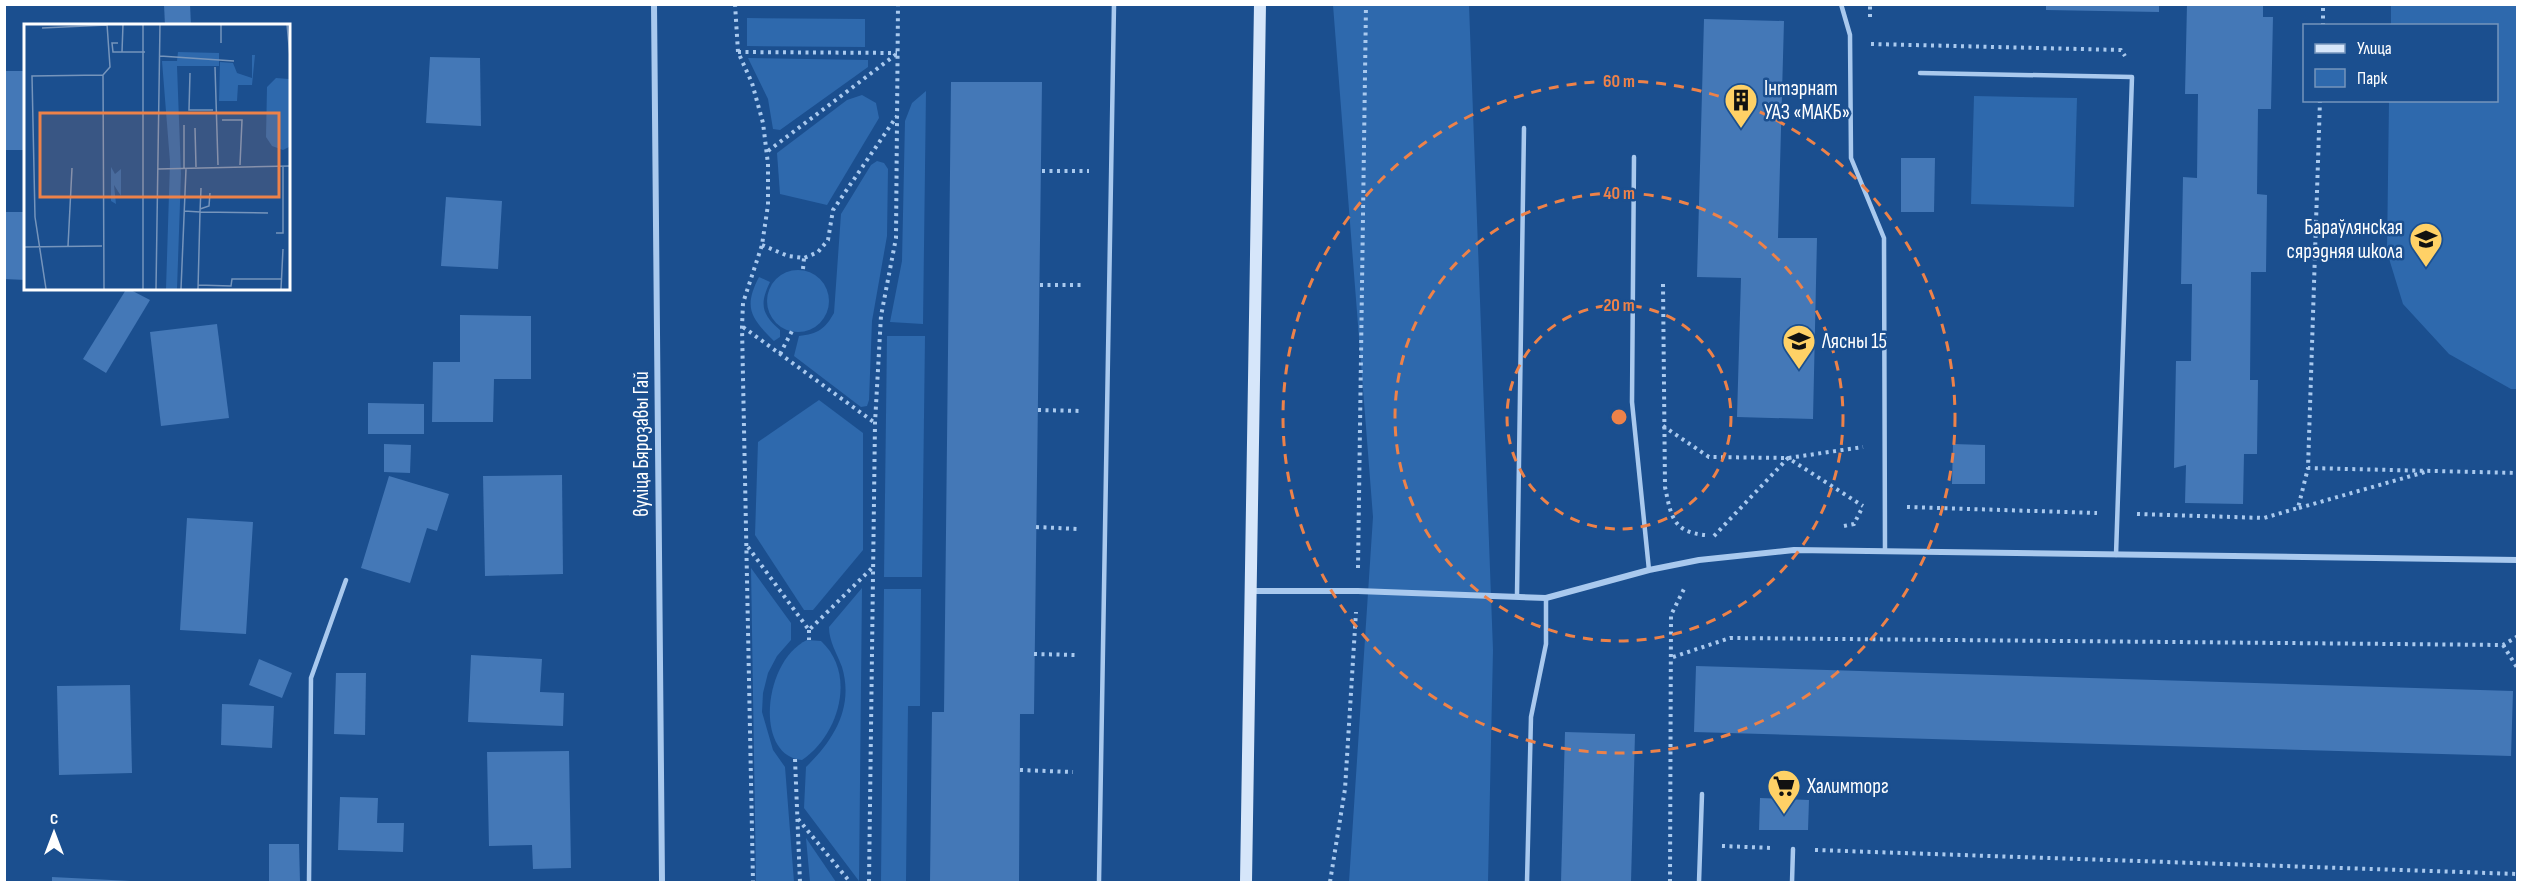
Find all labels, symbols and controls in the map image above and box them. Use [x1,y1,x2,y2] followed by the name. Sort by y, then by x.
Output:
[24,24,290,290] inset map
[2303,24,2498,102] legend
[2357,38,2392,59] text: Улица
[2357,68,2388,89] text: Парк
[1603,71,1635,92] text: 60 m
[1764,76,1850,125] place label: Інтэрнат УАЗ «МАКБ»
[1723,82,1759,129] building icon: Інтэрнат УАЗ «МАКБ»
[1603,183,1635,204] text: 40 m
[2287,215,2403,264] place label: Бараўлянская сярэдняя школа
[2408,221,2444,268] school or university icon: Бараўлянская сярэдняя школа
[1603,295,1635,316] text: 20 m
[1781,323,1817,370] school or university icon: Лясны 15
[1821,329,1887,354] place label: Лясны 15
[629,371,654,517] street label: вуліца Бярозавы Гай
[1609,407,1629,427] centre of rings
[1766,768,1802,815] supermarket icon: Халимторг
[1806,774,1889,799] place label: Халимторг
[24,803,84,863] north arrow
[50,810,58,829] text: С

